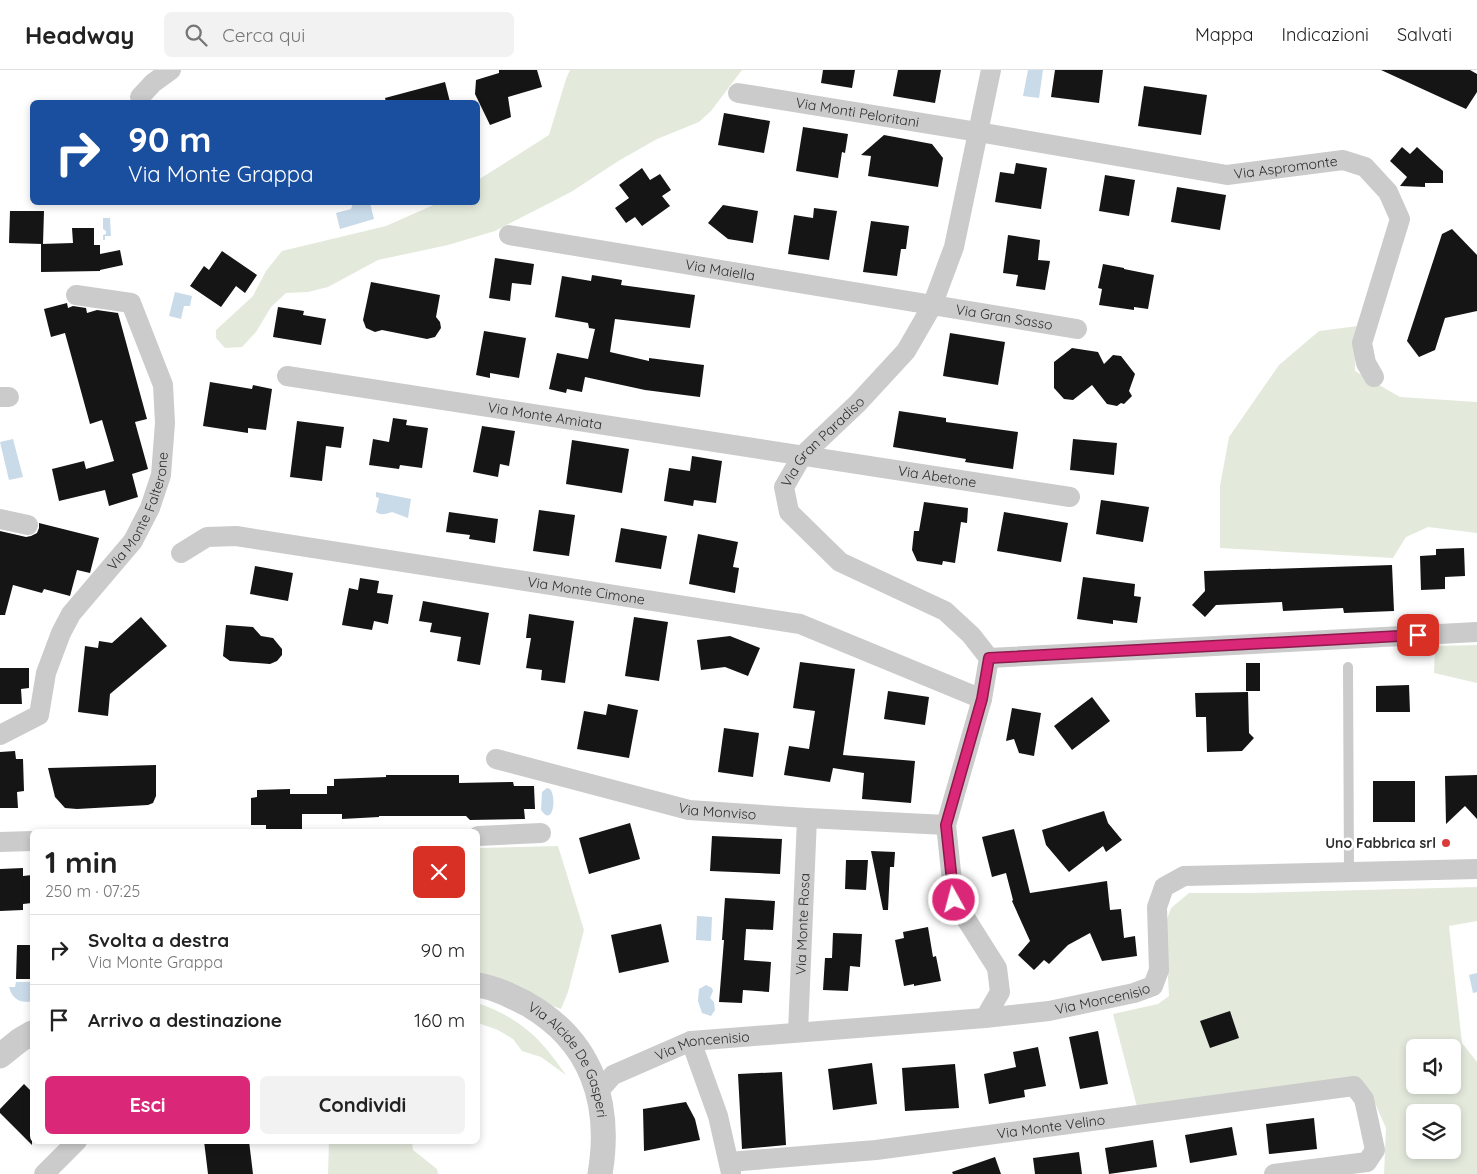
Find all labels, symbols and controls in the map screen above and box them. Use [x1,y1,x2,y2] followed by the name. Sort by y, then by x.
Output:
[164,12,514,57] search box
[25,20,134,50] text: Headway
[182,21,210,49] icon: search
[222,23,305,47] text: Cerca qui
[1195,23,1253,46] text: Mappa
[1281,23,1369,46] text: Indicazioni
[1397,23,1452,46] text: Salvati
[794,94,920,131] street label: Via Monti Peloritani
[128,117,211,161] text: 90 m
[45,120,110,185] icon: right
[1233,152,1339,183] street label: Via Aspromonte
[128,160,313,188] text: Via Monte Grappa
[684,255,756,285] street label: Via Maiella
[954,300,1054,334] street label: Via Gran Sasso
[777,393,868,490] street label: Via Gran Paradiso
[486,398,604,434] street label: Via Monte Amiata
[103,451,172,574] street label: Via Monte Falterone
[897,462,978,491] street label: Via Abetone
[526,573,646,609] street label: Via Monte Cimone
[1397,614,1439,656] pin
[1404,621,1432,649] icon: arrive
[676,799,757,824] street label: Via Monviso
[1325,834,1436,852] place label: Uno Fabbrica srl
[1440,837,1452,849] marker: Uno Fabbrica srl
[45,843,118,881] text: 1 min
[413,846,465,898] button: close
[791,873,814,976] street label: Via Monte Rosa
[927,873,979,925] position arrow
[45,881,140,901] text: 250 m · 07:25
[88,928,229,952] text: Svolta a destra
[45,936,73,964] icon: right
[421,938,465,962] text: 90 m
[88,952,223,972] text: Via Monte Grappa
[1053,979,1153,1018] street label: Via Moncenisio
[525,998,611,1118] street label: Via Alcide De Gasperi
[45,1006,73,1034] icon: arrive
[88,1008,282,1032] text: Arrivo a destinazione
[414,1008,465,1032] text: 160 m
[652,1027,750,1065] street label: Via Moncenisio
[1406,1039,1461,1159] map controls
[1406,1039,1461,1094] button: sound
[45,1076,250,1134] button: Esci
[260,1076,465,1134] button: Condividi
[1406,1104,1461,1159] button: layers
[996,1110,1106,1143] street label: Via Monte Velino

